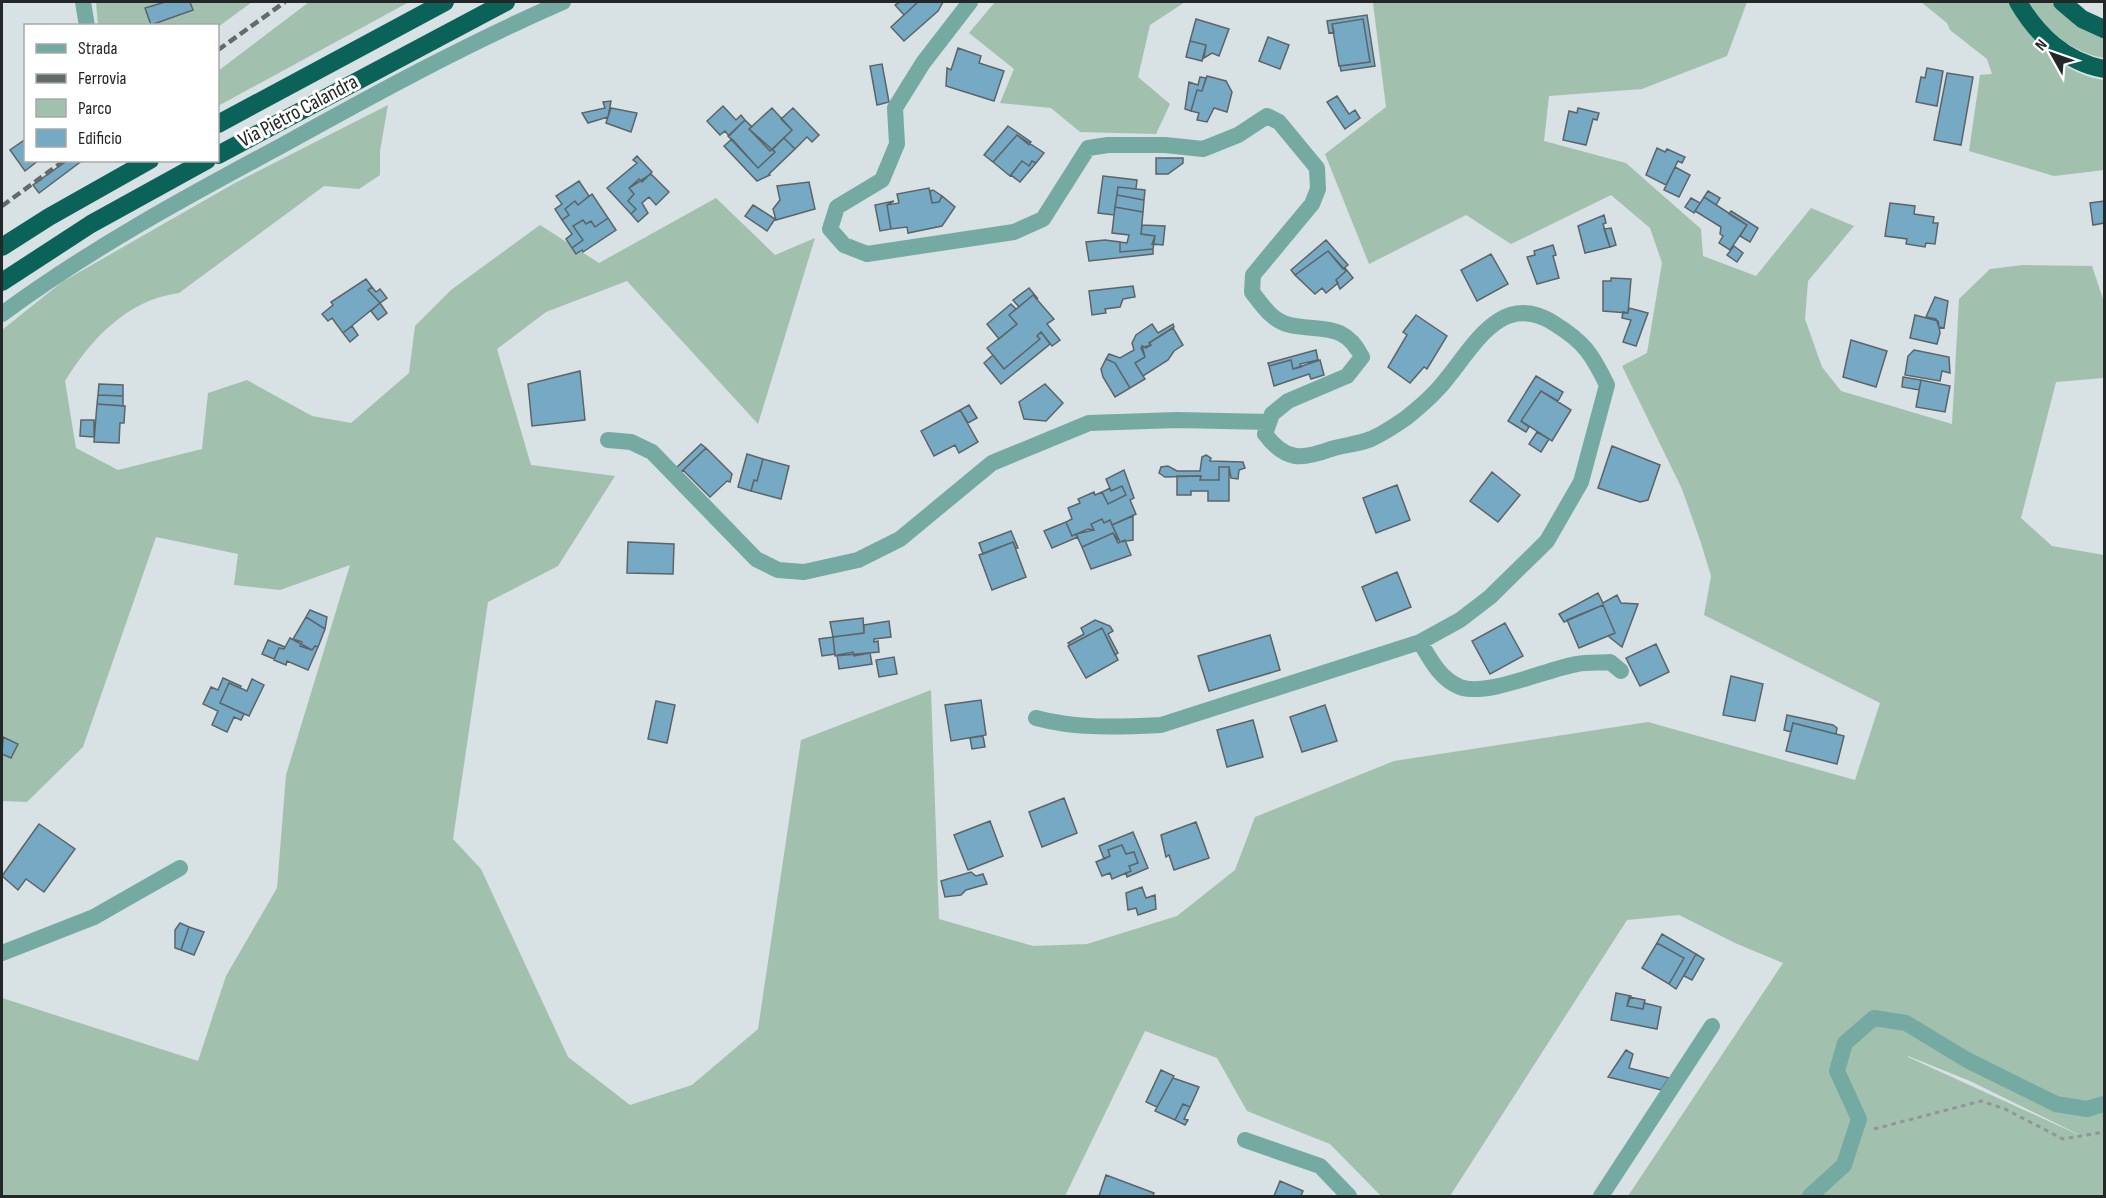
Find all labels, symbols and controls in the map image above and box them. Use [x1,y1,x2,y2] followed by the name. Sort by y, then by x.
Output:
[24,24,219,162] legend
[2022,24,2082,84] north arrow
[2032,36,2052,55] text: N
[78,38,118,59] text: Strada
[78,68,126,89] text: Ferrovia
[234,69,362,153] street label: Via Pietro Calandra
[78,98,112,119] text: Parco
[78,128,122,149] text: Edificio

